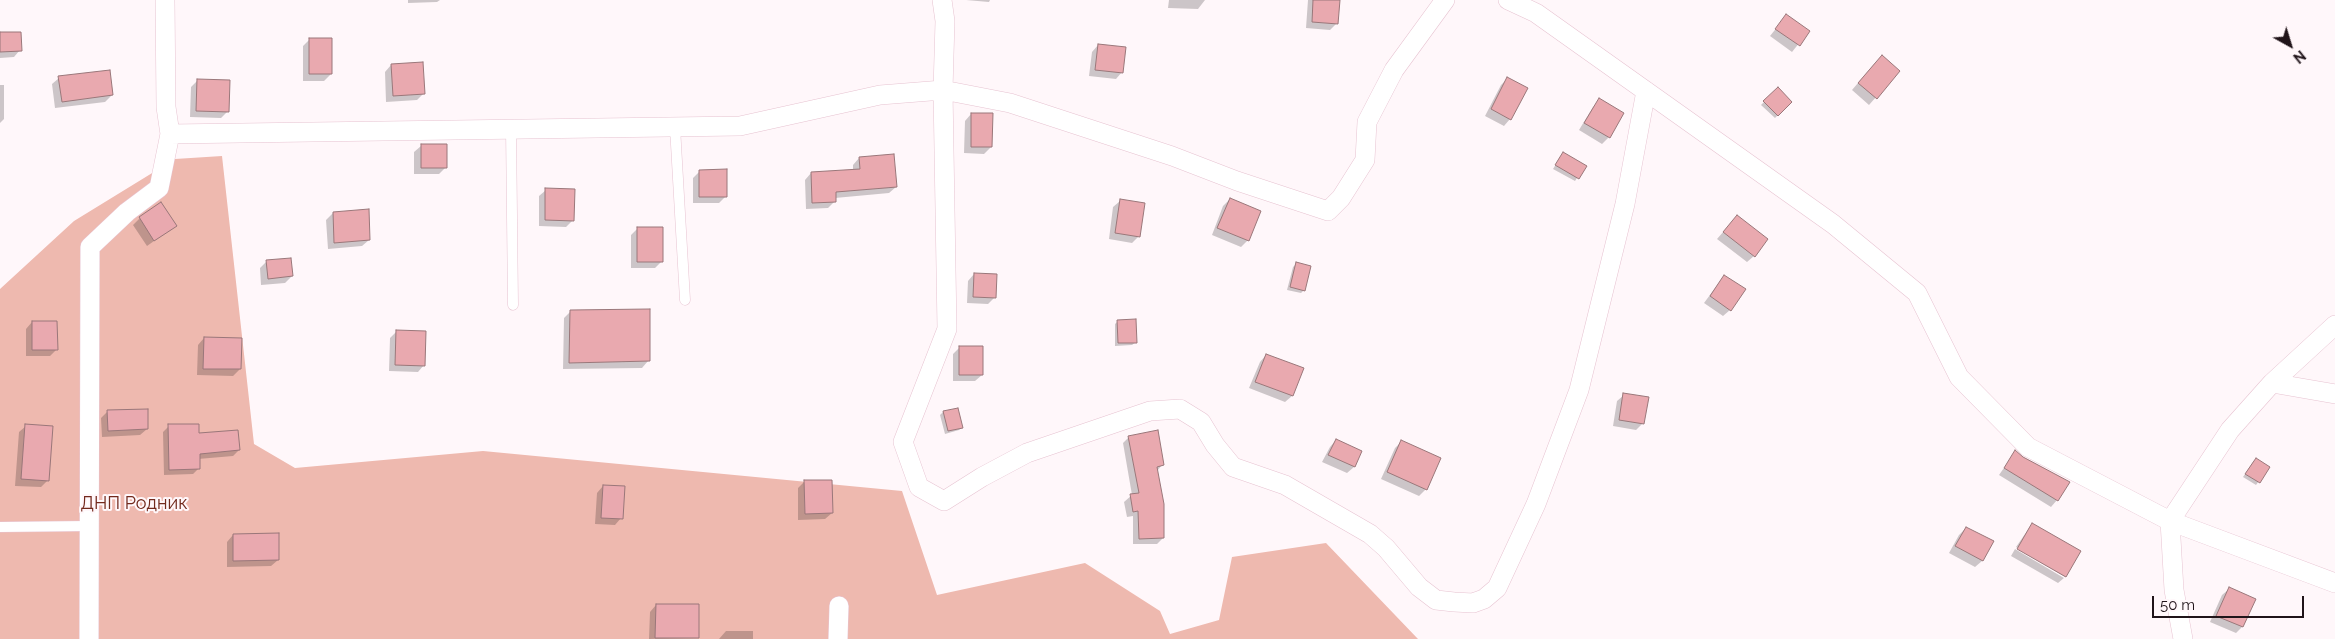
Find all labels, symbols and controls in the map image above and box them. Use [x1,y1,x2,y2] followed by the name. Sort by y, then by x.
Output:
[2265,20,2315,70] north arrow
[2290,47,2309,66] text: N
[80,493,188,515] park label: ДНП Родник
[2155,586,2308,618] scale bar
[2160,596,2195,614] text: 50 m

